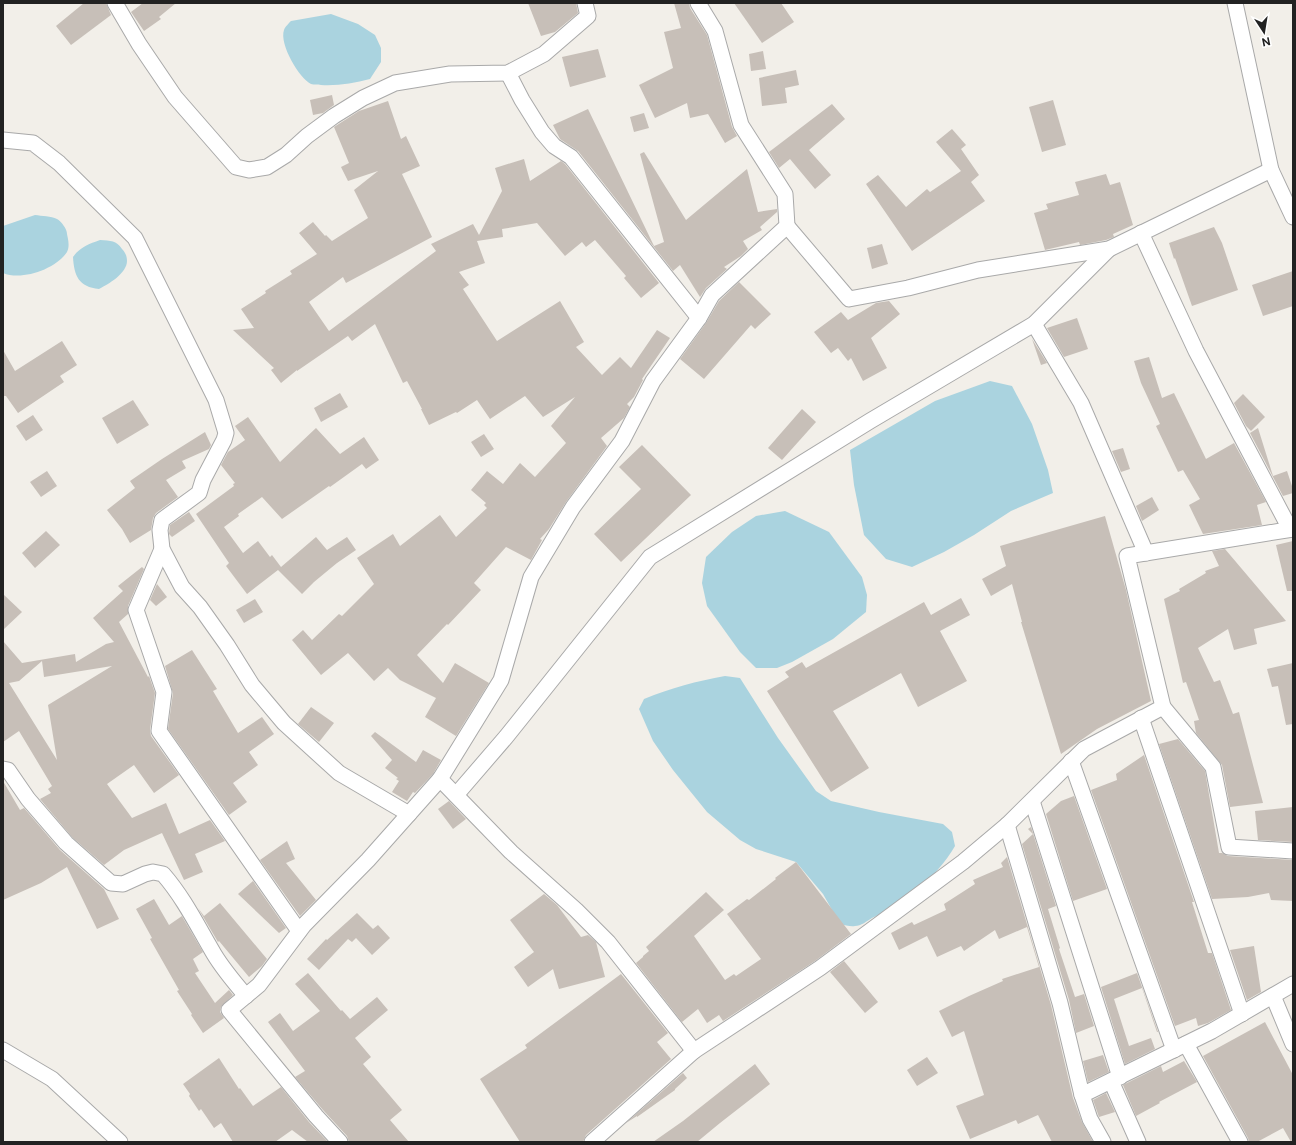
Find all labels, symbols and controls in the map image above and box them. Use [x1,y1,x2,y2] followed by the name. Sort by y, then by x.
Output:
[1244,12,1284,52] north arrow
[1261,35,1272,49] text: N

